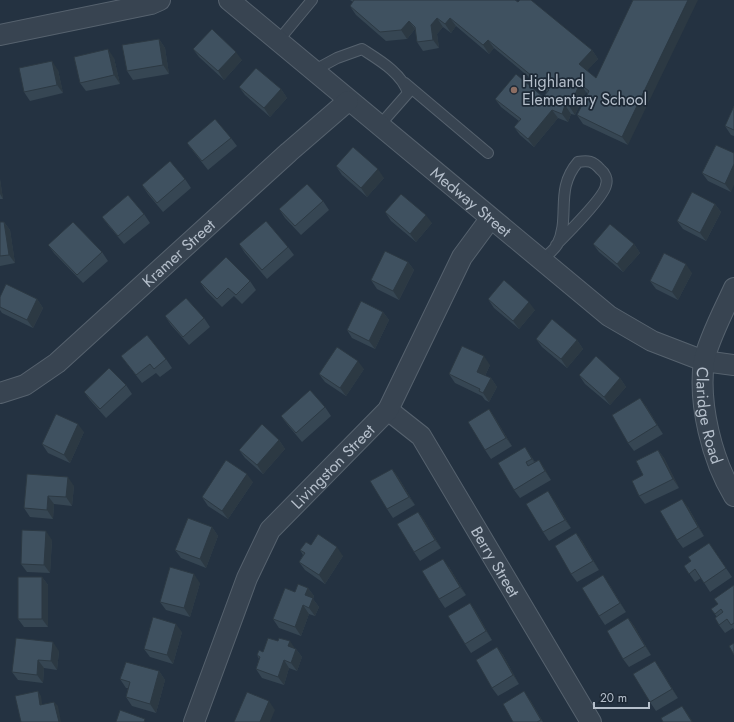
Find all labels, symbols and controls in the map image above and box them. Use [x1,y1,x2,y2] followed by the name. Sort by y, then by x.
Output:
[522,70,647,111] place label: Highland Elementary School
[509,85,519,95] marker: Highland Elementary School
[426,161,517,242] street label: Medway Street
[137,213,220,292] street label: Kramer Street
[691,366,729,467] street label: Claridge Road
[286,419,380,514] street label: Livingston Street
[466,522,526,601] street label: Berry Street
[594,684,649,710] scale bar
[600,689,627,707] text: 20 m

